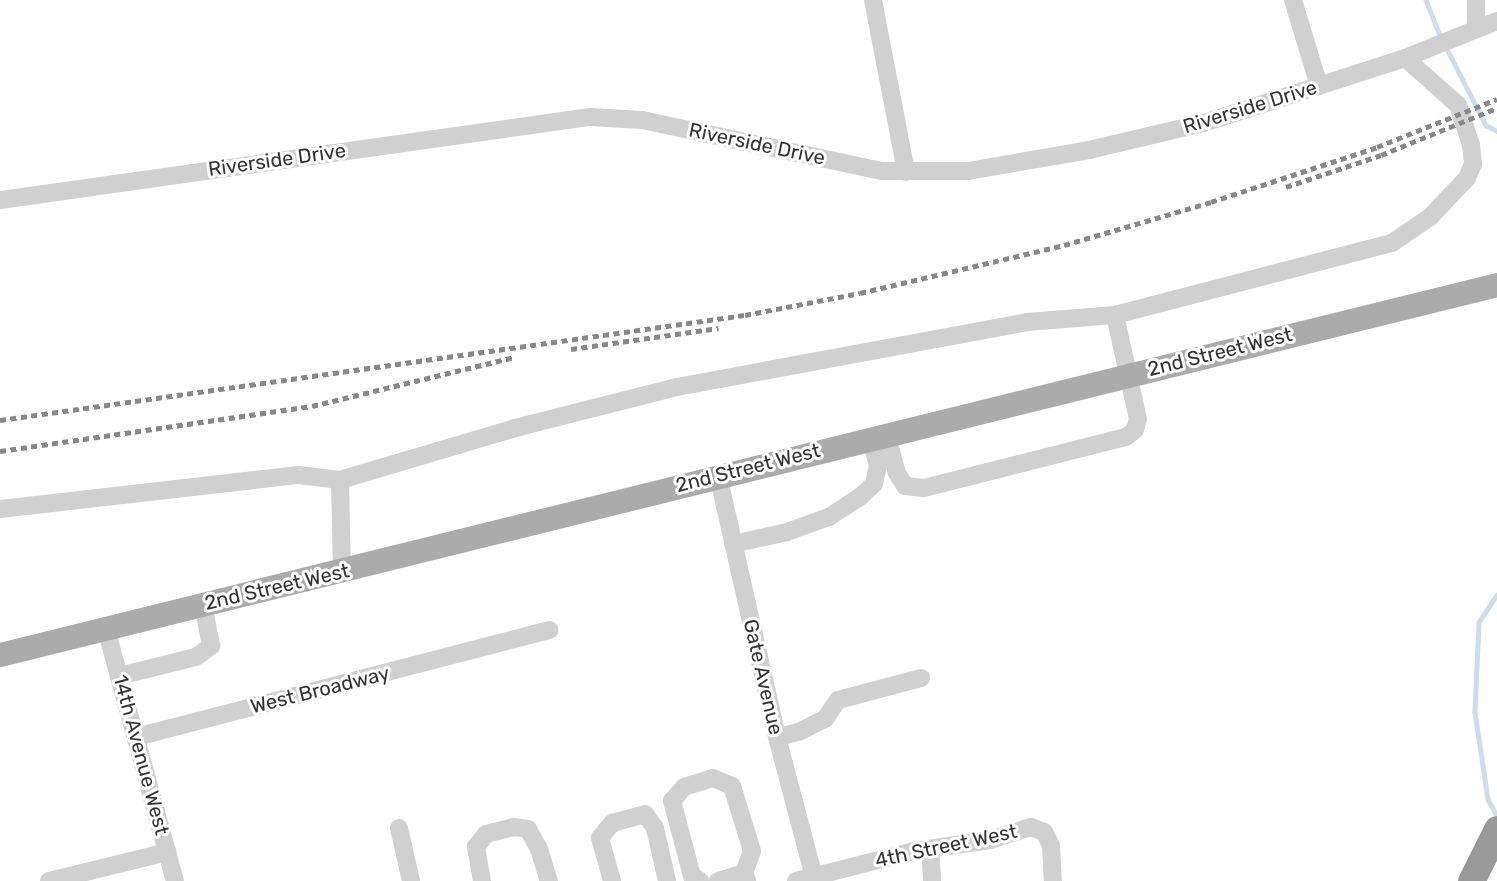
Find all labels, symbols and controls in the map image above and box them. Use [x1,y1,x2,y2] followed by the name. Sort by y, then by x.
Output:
[1180,75,1320,139] street label: Riverside Drive
[687,118,827,170] street label: Riverside Drive
[207,138,347,182] street label: Riverside Drive
[1145,322,1295,382] street label: 2nd Street West
[673,438,823,498] street label: 2nd Street West
[202,559,352,615] street label: 2nd Street West
[738,617,788,737] street label: Gate Avenue
[248,661,392,719] street label: West Broadway
[108,672,174,838] street label: 14th Avenue West
[873,819,1019,873] street label: 4th Street West

